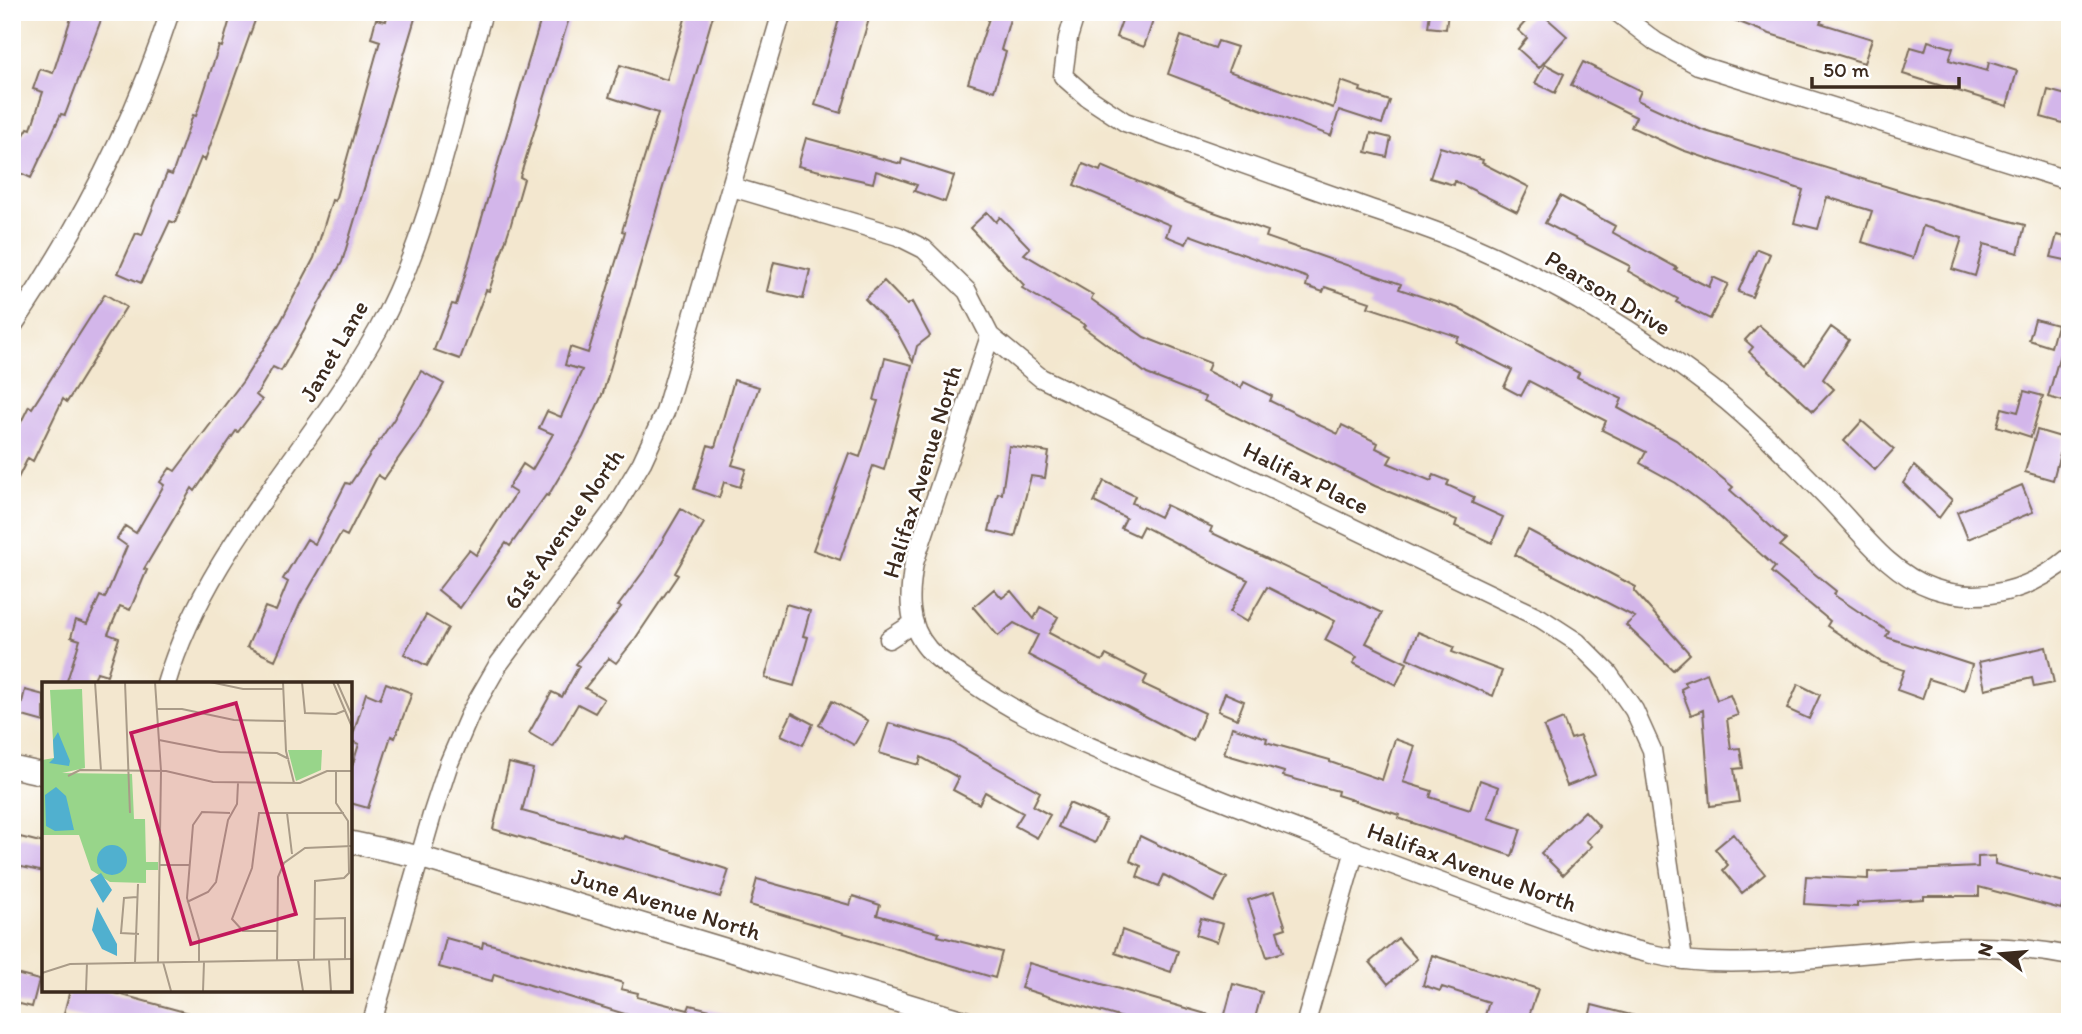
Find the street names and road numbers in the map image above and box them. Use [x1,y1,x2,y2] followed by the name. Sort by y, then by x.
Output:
[1540,244,1676,341] street label: Pearson Drive
[293,295,374,407] street label: Janet Lane
[875,362,968,582] street label: Halifax Avenue North
[1239,435,1374,520] street label: Halifax Place
[497,443,630,615] street label: 61st Avenue North
[1364,815,1581,918] street label: Halifax Avenue North
[568,861,765,946] street label: June Avenue North

